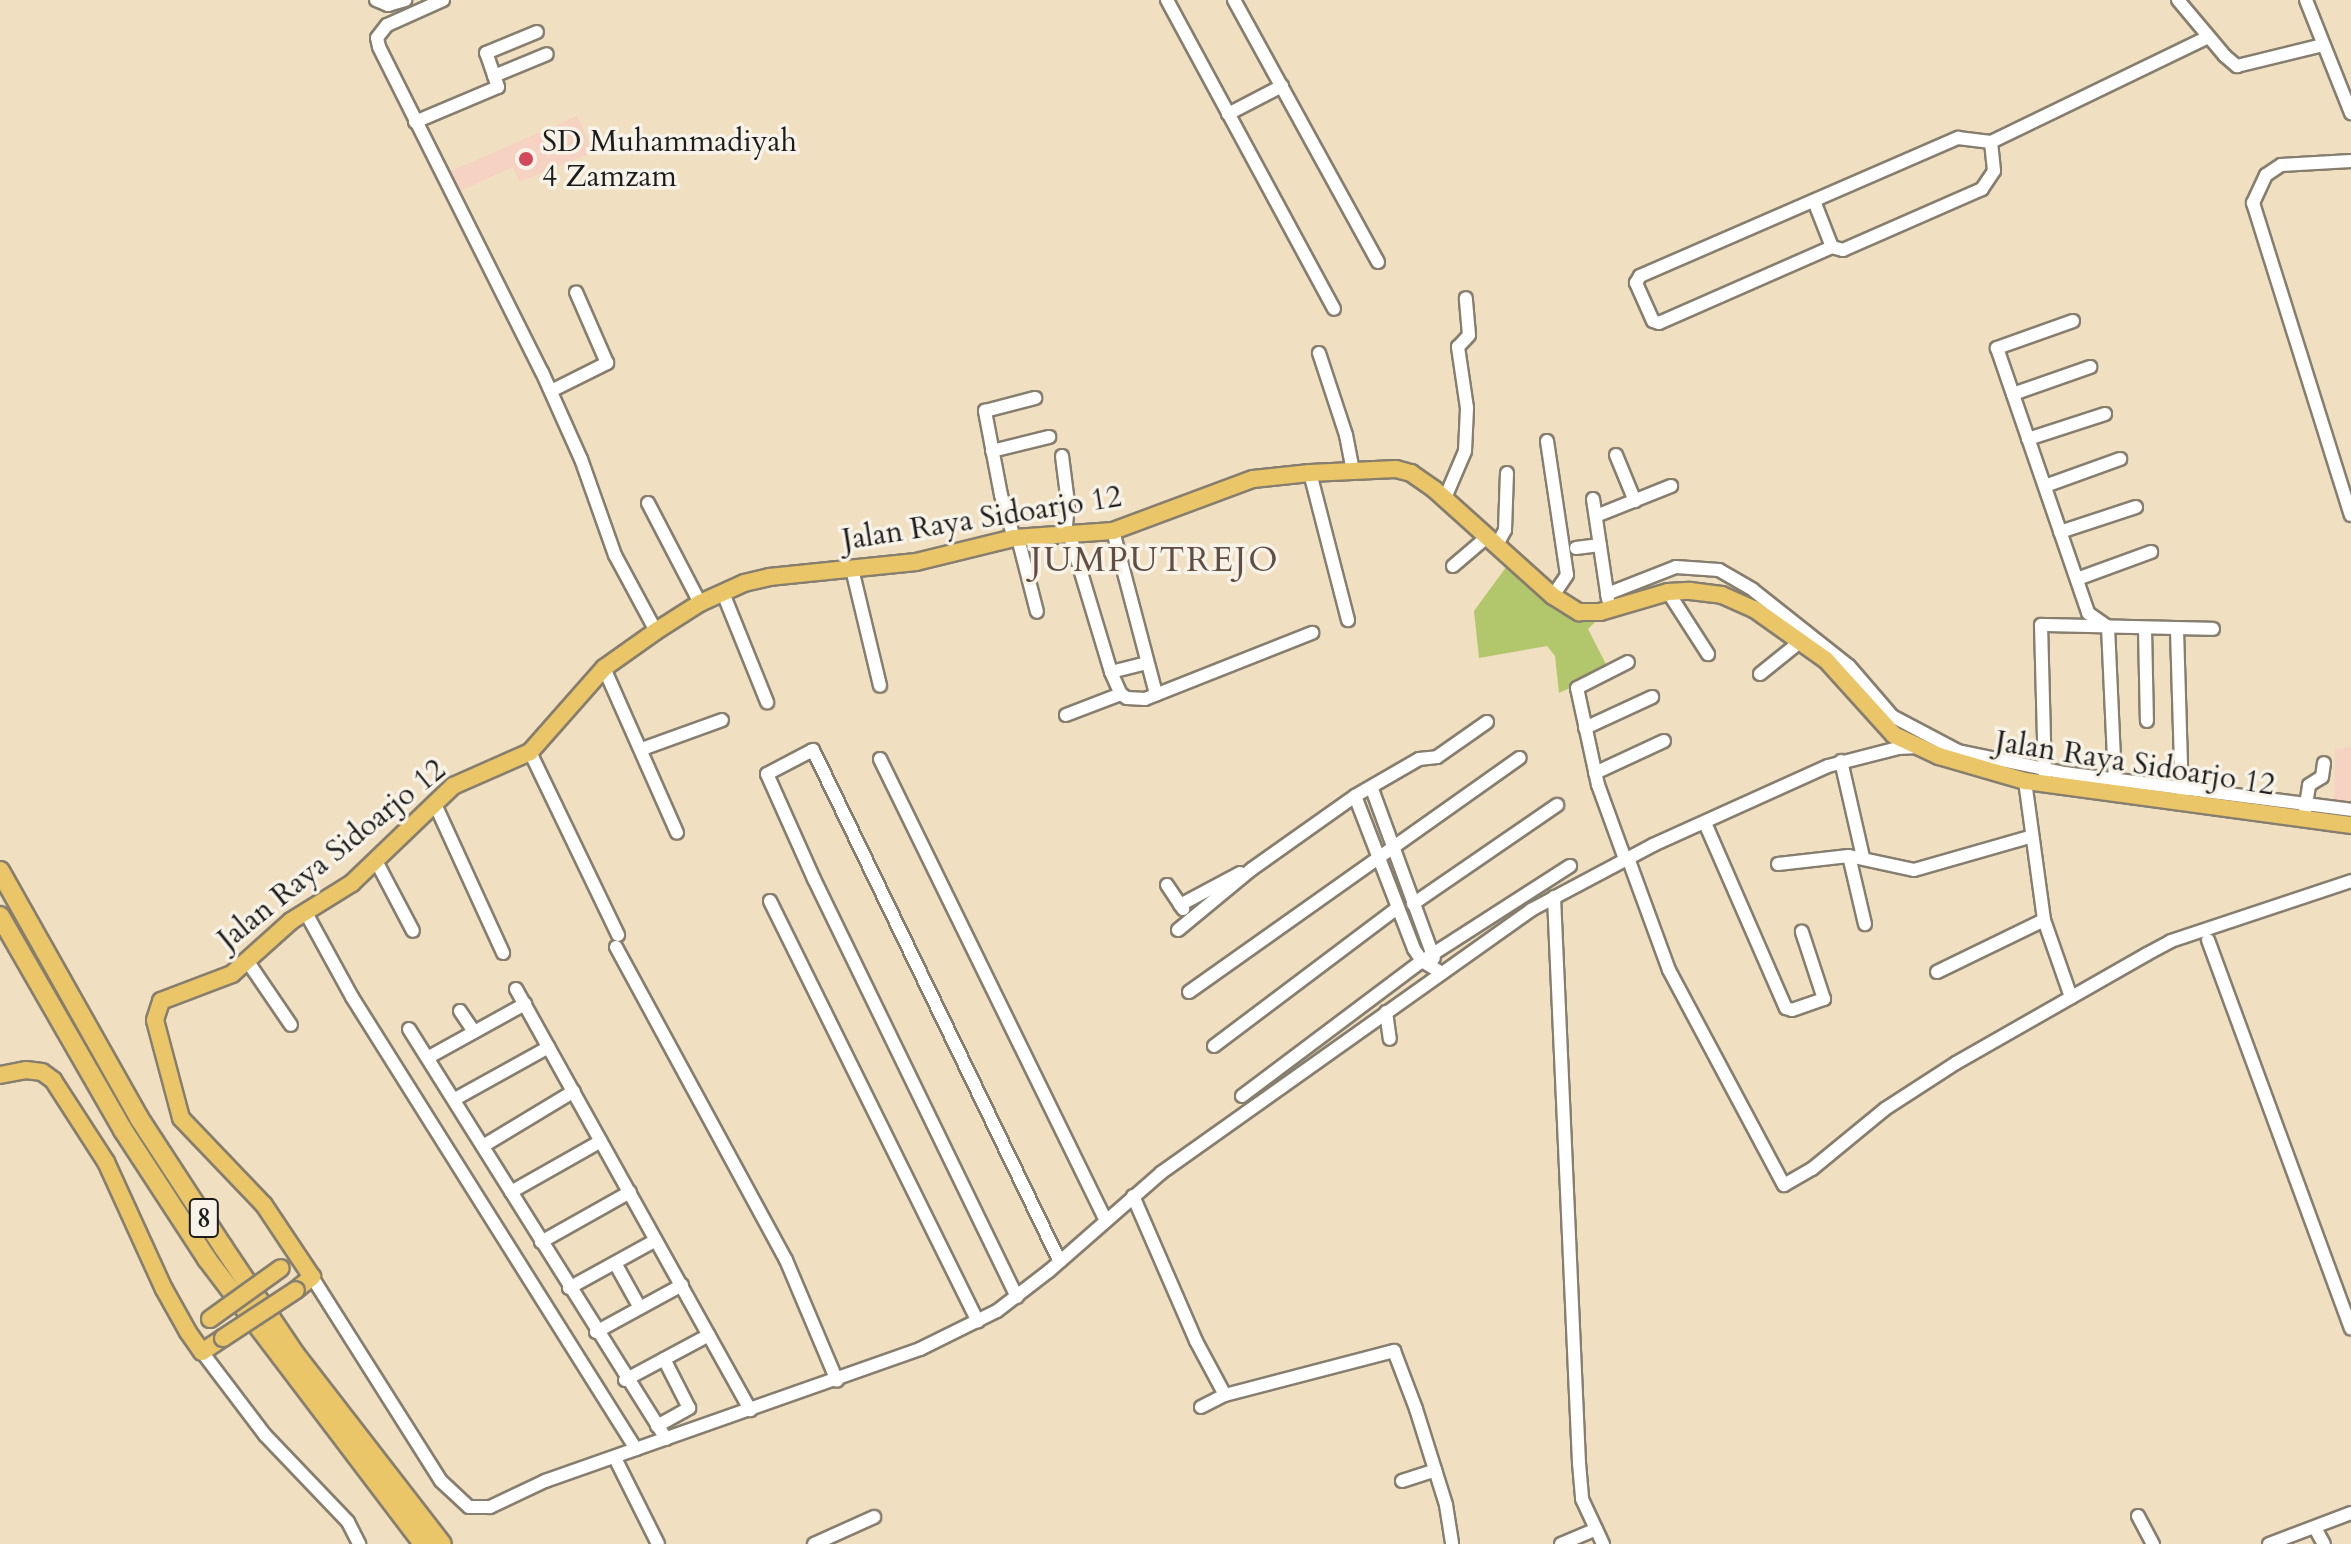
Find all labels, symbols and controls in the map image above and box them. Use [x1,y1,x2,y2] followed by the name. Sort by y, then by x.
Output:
[542,124,797,194] place label: SD Muhammadiyah 4 Zamzam
[517,150,535,168] marker: SD Muhammadiyah 4 Zamzam
[840,479,1124,559] street label: Jalan Raya Sidoarjo 12
[1030,541,1280,581] district label: JUMPUTREJO
[1993,724,2277,804] street label: Jalan Raya Sidoarjo 12
[211,752,453,958] street label: Jalan Raya Sidoarjo 12
[188,1194,220,1242] road number: 8

